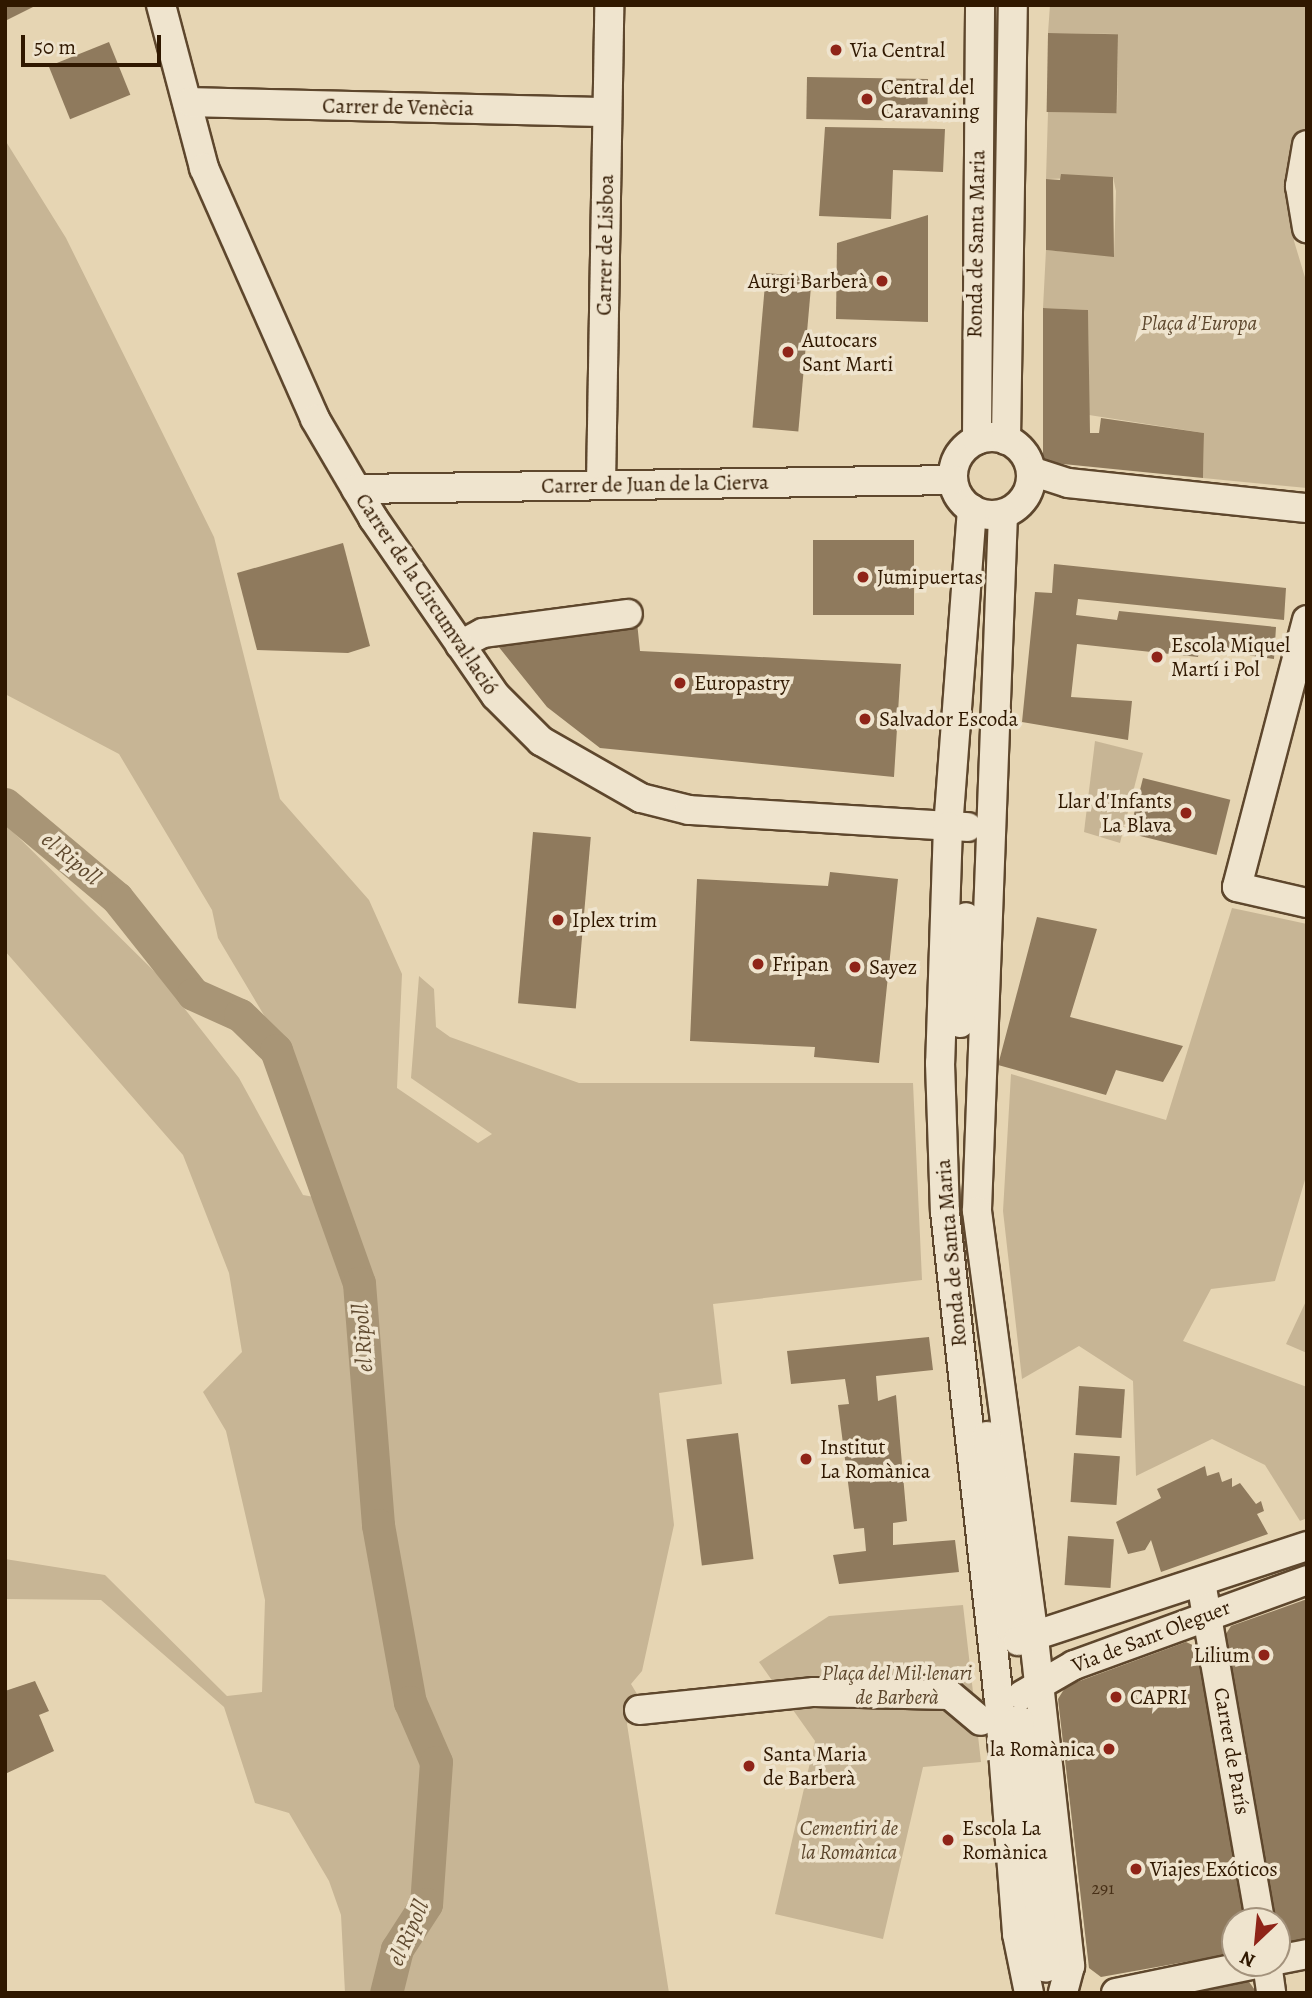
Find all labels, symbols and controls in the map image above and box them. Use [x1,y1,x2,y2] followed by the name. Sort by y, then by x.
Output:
[24,21,164,65] scale bar
[34,33,76,61] text: 50 m
[850,37,945,63] place label: Via Central
[828,42,844,58] marker: Via Central
[881,74,979,124] place label: Central del Caravaning
[859,91,875,107] marker: Central del Caravaning
[322,93,474,121] street label: Carrer de Venècia
[962,150,990,338] street label: Ronda de Santa Maria
[591,174,619,316] street label: Carrer de Lisboa
[748,268,868,294] place label: Aurgi Barberà
[874,273,890,289] marker: Aurgi Barberà
[1141,310,1257,336] park label: Plaça d'Europa
[802,327,893,377] place label: Autocars Sant Marti
[780,344,796,360] marker: Autocars Sant Marti
[541,469,769,499] street label: Carrer de Juan de la Cierva
[350,489,504,699] street label: Carrer de la Circumval·lació
[877,564,983,590] place label: Jumipuertas
[855,569,871,585] marker: Jumipuertas
[1171,632,1290,682] place label: Escola Miquel Martí i Pol
[1149,649,1165,665] marker: Escola Miquel Martí i Pol
[694,670,790,696] place label: Europastry
[672,675,688,691] marker: Europastry
[879,706,1018,732] place label: Salvador Escoda
[857,711,873,727] marker: Salvador Escoda
[1057,788,1172,838] place label: Llar d'Infants La Blava
[1178,805,1194,821] marker: Llar d'Infants La Blava
[36,826,106,892] water label: el Ripoll
[572,907,657,933] place label: Iplex trim
[550,912,566,928] marker: Iplex trim
[772,951,829,977] place label: Fripan
[869,954,917,980] place label: Sayez
[750,956,766,972] marker: Fripan
[847,959,863,975] marker: Sayez
[930,1158,972,1348] street label: Ronda de Santa Maria
[347,1303,379,1373] water label: el Ripoll
[820,1434,930,1484] place label: Institut La Romànica
[798,1451,814,1467] marker: Institut La Romànica
[1068,1594,1234,1678] street label: Via de Sant Oleguer
[1194,1642,1250,1668] place label: Lilium
[1256,1647,1272,1663] marker: Lilium
[822,1660,972,1710] park label: Plaça del Mil·lenari de Barberà
[1130,1684,1187,1710] place label: CAPRI
[1208,1685,1256,1817] street label: Carrer de París
[1108,1689,1124,1705] marker: CAPRI
[990,1736,1095,1762] place label: la Romànica
[763,1741,867,1791] place label: Santa Maria de Barberà
[1101,1741,1117,1757] marker: la Romànica
[741,1758,757,1774] marker: Santa Maria de Barberà
[800,1815,898,1865] park label: Cementiri de la Romànica
[962,1815,1048,1865] place label: Escola La Romànica
[940,1832,956,1848] marker: Escola La Romànica
[1150,1856,1278,1882] place label: Viajes Exóticos
[1128,1861,1144,1877] marker: Viajes Exóticos
[1092,1877,1114,1899] house number: 291
[382,1896,436,1970] water label: el Ripoll
[1221,1907,1291,1977] north arrow
[1236,1944,1260,1974] text: N

